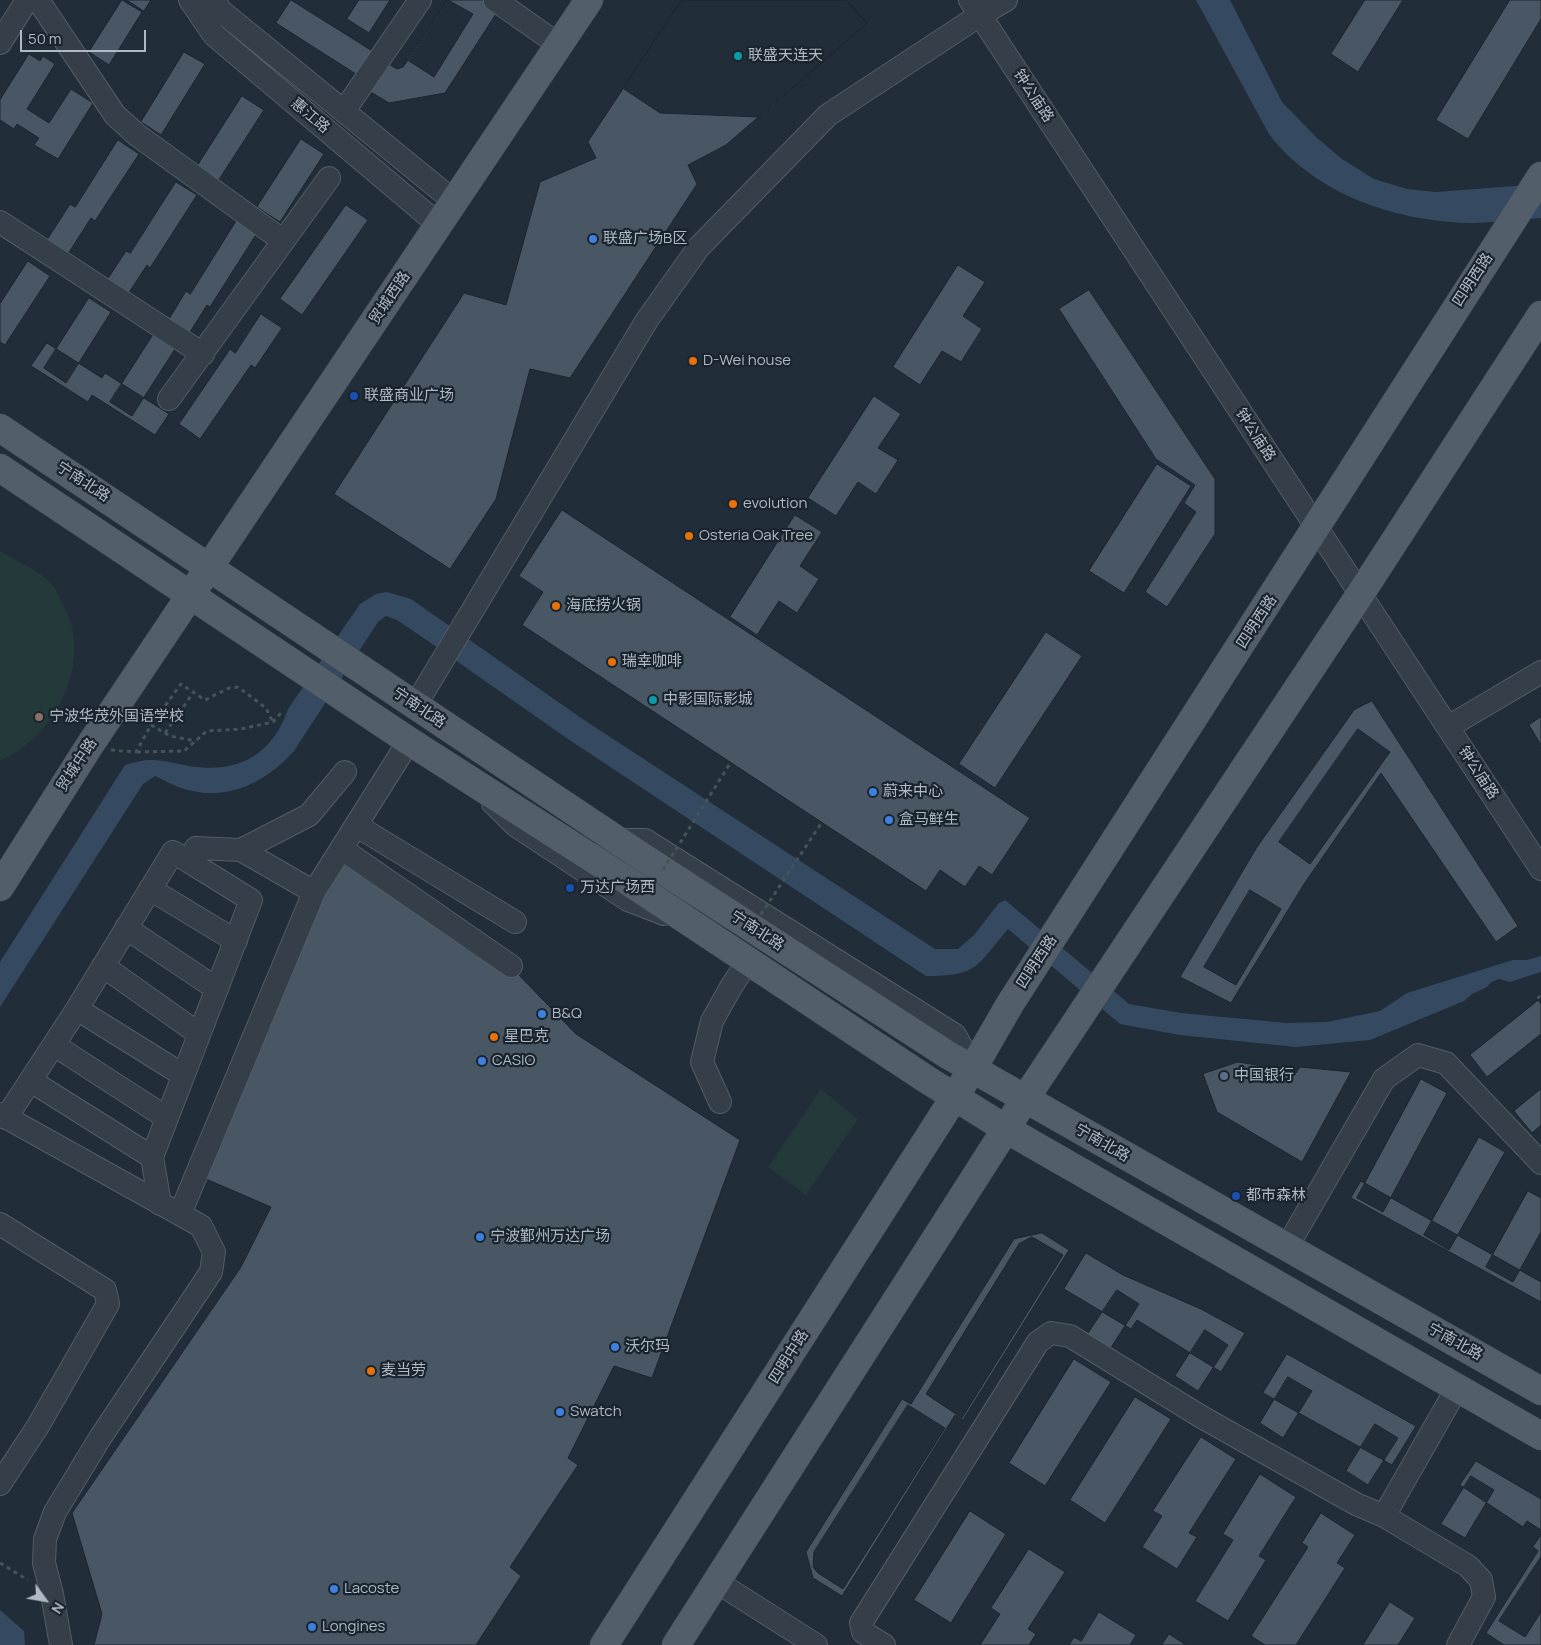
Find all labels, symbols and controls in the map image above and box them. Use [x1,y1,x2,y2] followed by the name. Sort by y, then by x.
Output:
[22,20,149,52] scale bar
[28,28,62,49] text: 50 m
[748,47,823,65] place label: 联盛天连天
[732,50,744,62] marker: 联盛天连天
[1009,66,1057,126] street label: 钟公庙路
[287,95,333,137] street label: 惠江路
[603,230,687,248] place label: 联盛广场B区
[587,233,599,245] marker: 联盛广场B区
[1449,250,1497,310] street label: 四明西路
[366,268,414,328] street label: 贸城西路
[703,352,791,370] place label: D-Wei house
[687,355,699,367] marker: D-Wei house
[364,387,454,405] place label: 联盛商业广场
[348,390,360,402] marker: 联盛商业广场
[1231,405,1279,465] street label: 钟公庙路
[53,458,113,506] street label: 宁南北路
[743,495,807,513] place label: evolution
[727,498,739,510] marker: evolution
[699,527,813,545] place label: Osteria Oak Tree
[683,530,695,542] marker: Osteria Oak Tree
[1233,592,1281,652] street label: 四明西路
[566,597,641,615] place label: 海底捞火锅
[550,600,562,612] marker: 海底捞火锅
[622,653,682,671] place label: 瑞幸咖啡
[606,656,618,668] marker: 瑞幸咖啡
[389,684,449,732] street label: 宁南北路
[663,691,753,709] place label: 中影国际影城
[647,694,659,706] marker: 中影国际影城
[49,708,184,726] place label: 宁波华茂外国语学校
[33,711,45,723] marker: 宁波华茂外国语学校
[53,735,101,795] street label: 贸城中路
[1454,743,1502,803] street label: 钟公庙路
[883,783,943,801] place label: 蔚来中心
[867,786,879,798] marker: 蔚来中心
[899,811,959,829] place label: 盒马鲜生
[883,814,895,826] marker: 盒马鲜生
[580,879,655,897] place label: 万达广场西
[564,882,576,894] marker: 万达广场西
[727,907,787,955] street label: 宁南北路
[1013,932,1061,992] street label: 四明西路
[552,1005,582,1023] place label: B&Q
[536,1008,548,1020] marker: B&Q
[504,1028,549,1046] place label: 星巴克
[488,1031,500,1043] marker: 星巴克
[492,1052,535,1070] place label: CASIO
[476,1055,488,1067] marker: CASIO
[1234,1067,1294,1085] place label: 中国银行
[1218,1070,1230,1082] marker: 中国银行
[1072,1120,1132,1166] street label: 宁南北路
[1246,1187,1306,1205] place label: 都市森林
[1230,1190,1242,1202] marker: 都市森林
[490,1228,610,1246] place label: 宁波鄞州万达广场
[474,1231,486,1243] marker: 宁波鄞州万达广场
[1424,1320,1486,1364] street label: 宁南北路
[765,1327,813,1387] street label: 四明中路
[625,1338,670,1356] place label: 沃尔玛
[609,1341,621,1353] marker: 沃尔玛
[381,1362,426,1380] place label: 麦当劳
[365,1365,377,1377] marker: 麦当劳
[570,1403,622,1421] place label: Swatch
[554,1406,566,1418] marker: Swatch
[20,1575,70,1625] north arrow
[344,1580,399,1598] place label: Lacoste
[328,1583,340,1595] marker: Lacoste
[47,1599,69,1618] text: N
[322,1618,385,1636] place label: Longines
[306,1621,318,1633] marker: Longines

